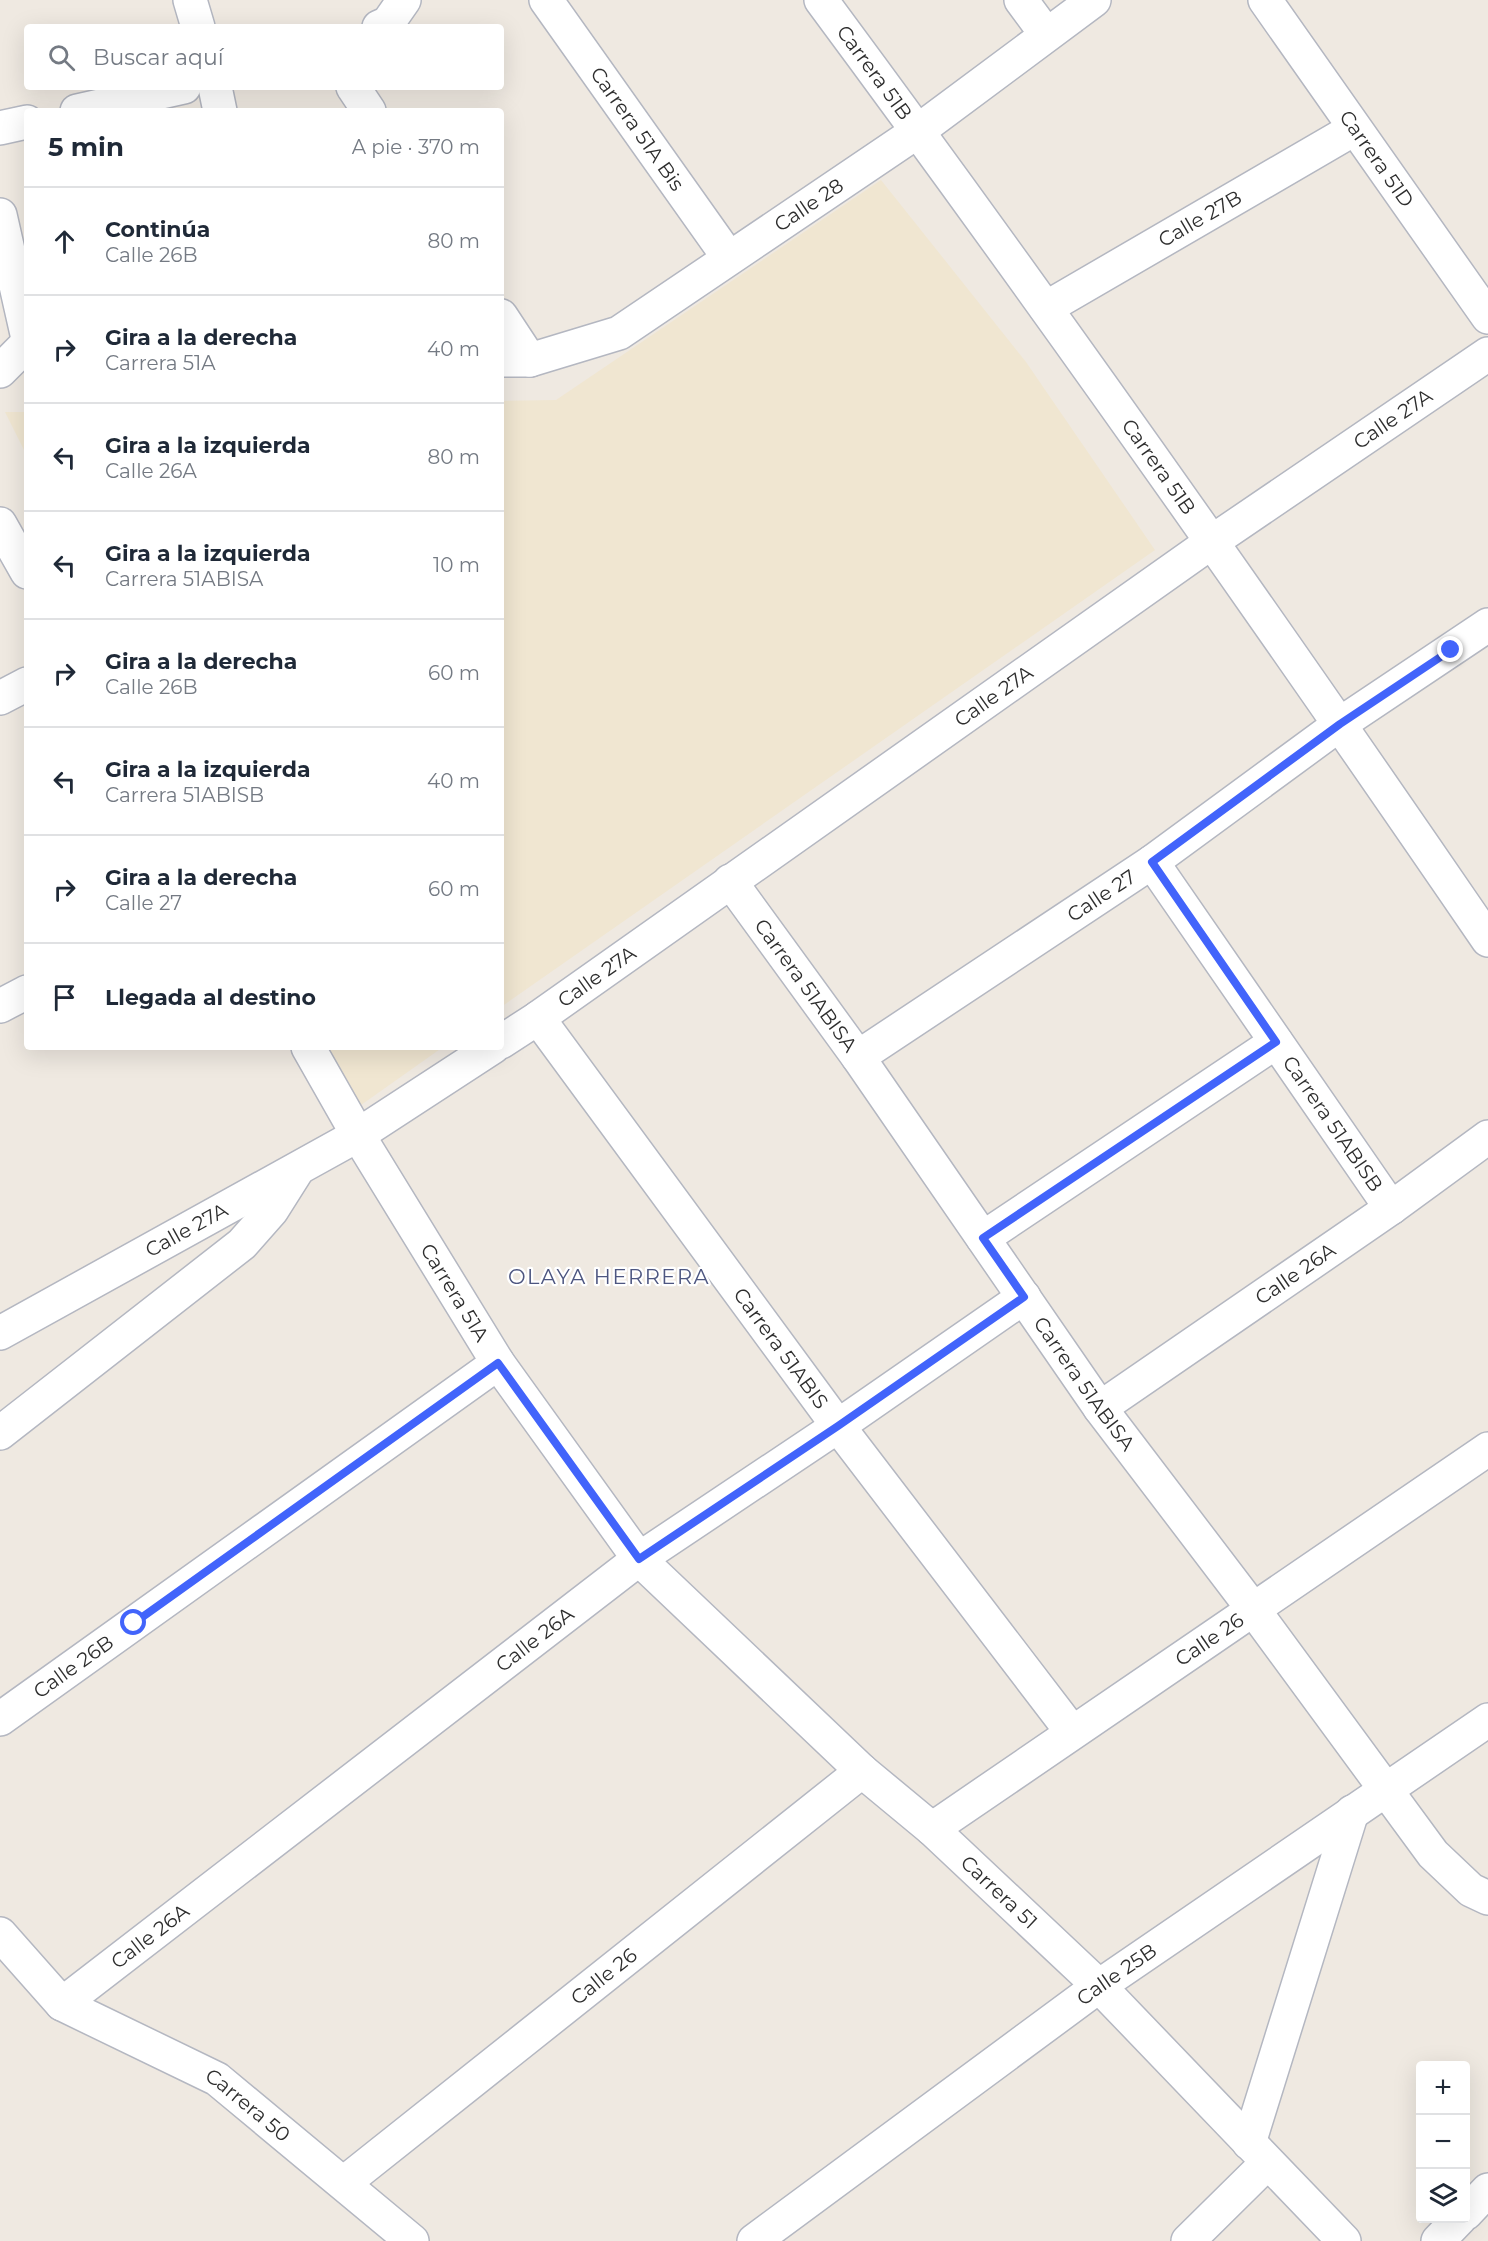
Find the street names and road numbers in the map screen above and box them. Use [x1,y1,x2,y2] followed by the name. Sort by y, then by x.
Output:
[832,20,917,124] street label: Carrera 51B
[585,62,690,196] street label: Carrera 51A Bis
[1334,106,1419,212] street label: Carrera 51D
[770,173,848,237] street label: Calle 28
[1154,185,1246,252] street label: Calle 27B
[1349,383,1437,454] street label: Calle 27A
[1117,414,1201,519] street label: Carrera 51B
[950,660,1038,732] street label: Calle 27A
[1063,864,1140,927] street label: Calle 27
[750,914,863,1057] street label: Carrera 51ABISA
[553,940,641,1012] street label: Calle 27A
[1278,1051,1388,1196] street label: Carrera 51ABISB
[141,1197,232,1262] street label: Calle 27A
[1251,1237,1341,1310] street label: Calle 26A
[415,1239,494,1347] street label: Carrera 51A
[728,1283,833,1414] street label: Carrera 51ABIS
[1029,1312,1140,1456] street label: Carrera 51ABISA
[491,1601,579,1677] street label: Calle 26A
[1171,1608,1248,1671] street label: Calle 26
[29,1630,118,1703] street label: Calle 26B
[956,1850,1043,1934] street label: Carrera 51
[106,1898,194,1974] street label: Calle 26A
[1072,1938,1161,2010] street label: Calle 25B
[566,1943,642,2010] street label: Calle 26
[202,2063,295,2147] street label: Carrera 50

